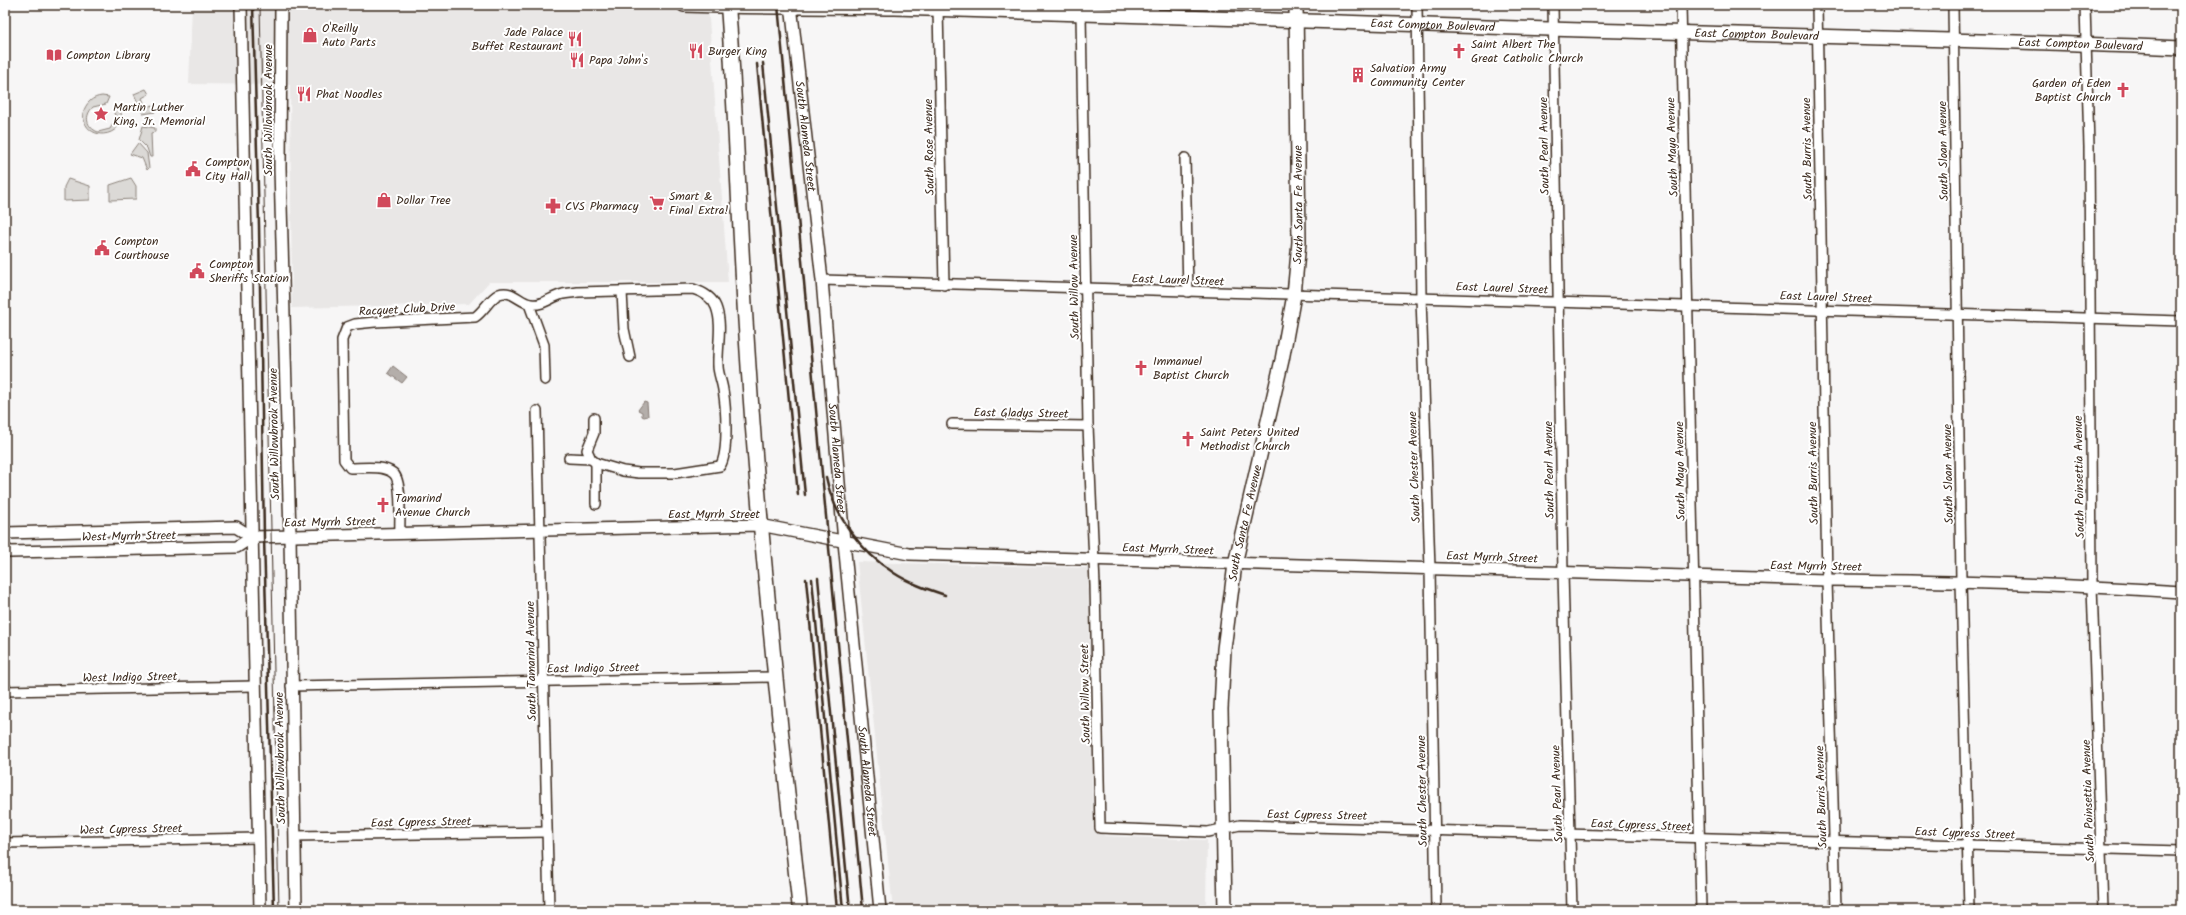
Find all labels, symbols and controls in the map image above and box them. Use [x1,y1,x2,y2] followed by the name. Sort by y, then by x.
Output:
[1370,14,1496,37] street label: East Compton Boulevard
[322,19,376,52] place label: O'Reilly Auto Parts
[471,23,564,56] place label: Jade Palace Buffet Restaurant
[1694,24,1820,46] street label: East Compton Boulevard
[301,26,319,44] shop icon: O'Reilly Auto Parts
[566,30,584,48] restaurant icon: Jade Palace Buffet Restaurant
[2018,33,2144,56] street label: East Compton Boulevard
[1471,35,1583,68] place label: Saint Albert The Great Catholic Church
[687,42,705,60] restaurant icon: Burger King
[708,42,768,61] place label: Burger King
[1450,42,1468,60] church icon: Saint Albert The Great Catholic Church
[259,43,278,176] street label: South Willowbrook Avenue
[45,46,63,64] library icon: Compton Library
[66,46,150,65] place label: Compton Library
[568,51,586,69] restaurant icon: Papa John's
[589,51,648,70] place label: Papa John's
[1370,59,1466,92] place label: Salvation Army Community Center
[1349,66,1367,84] building icon: Salvation Army Community Center
[2032,74,2111,107] place label: Garden of Eden Baptist Church
[790,80,821,193] street label: South Alameda Street
[2114,81,2132,99] church icon: Garden of Eden Baptist Church
[295,85,313,103] restaurant icon: Phat Noodles
[316,85,382,104] place label: Phat Noodles
[1534,96,1555,195] street label: South Pearl Avenue
[1661,96,1684,197] street label: South Mayo Avenue
[1797,97,1818,201] street label: South Burris Avenue
[113,98,205,131] place label: Martin Luther King, Jr. Memorial
[919,98,940,195] street label: South Rose Avenue
[1933,100,1954,201] street label: South Sloan Avenue
[92,105,110,123] place icon: Martin Luther King, Jr. Memorial
[1288,144,1309,265] street label: South Santa Fe Avenue
[205,153,250,186] place label: Compton City Hall
[184,160,202,178] public building icon: Compton City Hall
[669,187,729,220] place label: Smart & Final Extra!
[375,191,393,209] shop icon: Dollar Tree
[396,191,451,210] place label: Dollar Tree
[648,194,666,212] supermarket icon: Smart & Final Extra!
[544,197,562,215] pharmacy icon: CVS Pharmacy
[565,197,639,216] place label: CVS Pharmacy
[114,232,170,265] place label: Compton Courthouse
[1064,234,1085,340] street label: South Willow Avenue
[93,239,111,257] public building icon: Compton Courthouse
[209,255,289,288] place label: Compton Sheriffs Station
[188,262,206,280] public building icon: Compton Sheriffs Station
[1131,269,1225,292] street label: East Laurel Street
[1455,277,1549,300] street label: East Laurel Street
[1779,286,1873,309] street label: East Laurel Street
[358,297,456,322] street label: Racquet Club Drive
[1153,352,1229,385] place label: Immanuel Baptist Church
[1132,359,1150,377] church icon: Immanuel Baptist Church
[264,367,285,500] street label: South Willowbrook Avenue
[822,402,851,515] street label: South Alameda Street
[973,403,1069,424] street label: East Gladys Street
[1403,410,1426,523] street label: South Chester Avenue
[2069,415,2090,539] street label: South Poinsettia Avenue
[1539,420,1560,519] street label: South Pearl Avenue
[1670,420,1691,521] street label: South Mayo Avenue
[1803,421,1824,525] street label: South Burris Avenue
[1200,423,1300,456] place label: Saint Peters United Methodist Church
[1938,423,1959,524] street label: South Sloan Avenue
[1179,430,1197,448] church icon: Saint Peters United Methodist Church
[1224,462,1268,582] street label: South Santa Fe Avenue
[395,489,470,522] place label: Tamarind Avenue Church
[374,496,392,514] church icon: Tamarind Avenue Church
[668,505,760,524] street label: East Myrrh Street
[284,512,376,533] street label: East Myrrh Street
[82,526,177,547] street label: West Myrrh Street
[1122,538,1215,561] street label: East Myrrh Street
[1446,546,1539,569] street label: East Myrrh Street
[1770,556,1862,577] street label: East Myrrh Street
[521,600,542,721] street label: South Tamarind Avenue
[1075,643,1096,744] street label: South Willow Street
[547,658,640,679] street label: East Indigo Street
[82,667,178,688] street label: West Indigo Street
[270,691,291,824] street label: South Willowbrook Avenue
[852,725,882,838] street label: South Alameda Street
[1412,734,1433,847] street label: South Chester Avenue
[2077,739,2100,863] street label: South Poinsettia Avenue
[1546,744,1569,843] street label: South Pearl Avenue
[1810,745,1833,849] street label: South Burris Avenue
[1267,805,1368,826] street label: East Cypress Street
[371,812,472,833] street label: East Cypress Street
[1590,814,1692,837] street label: East Cypress Street
[79,819,183,840] street label: West Cypress Street
[1914,822,2016,845] street label: East Cypress Street

